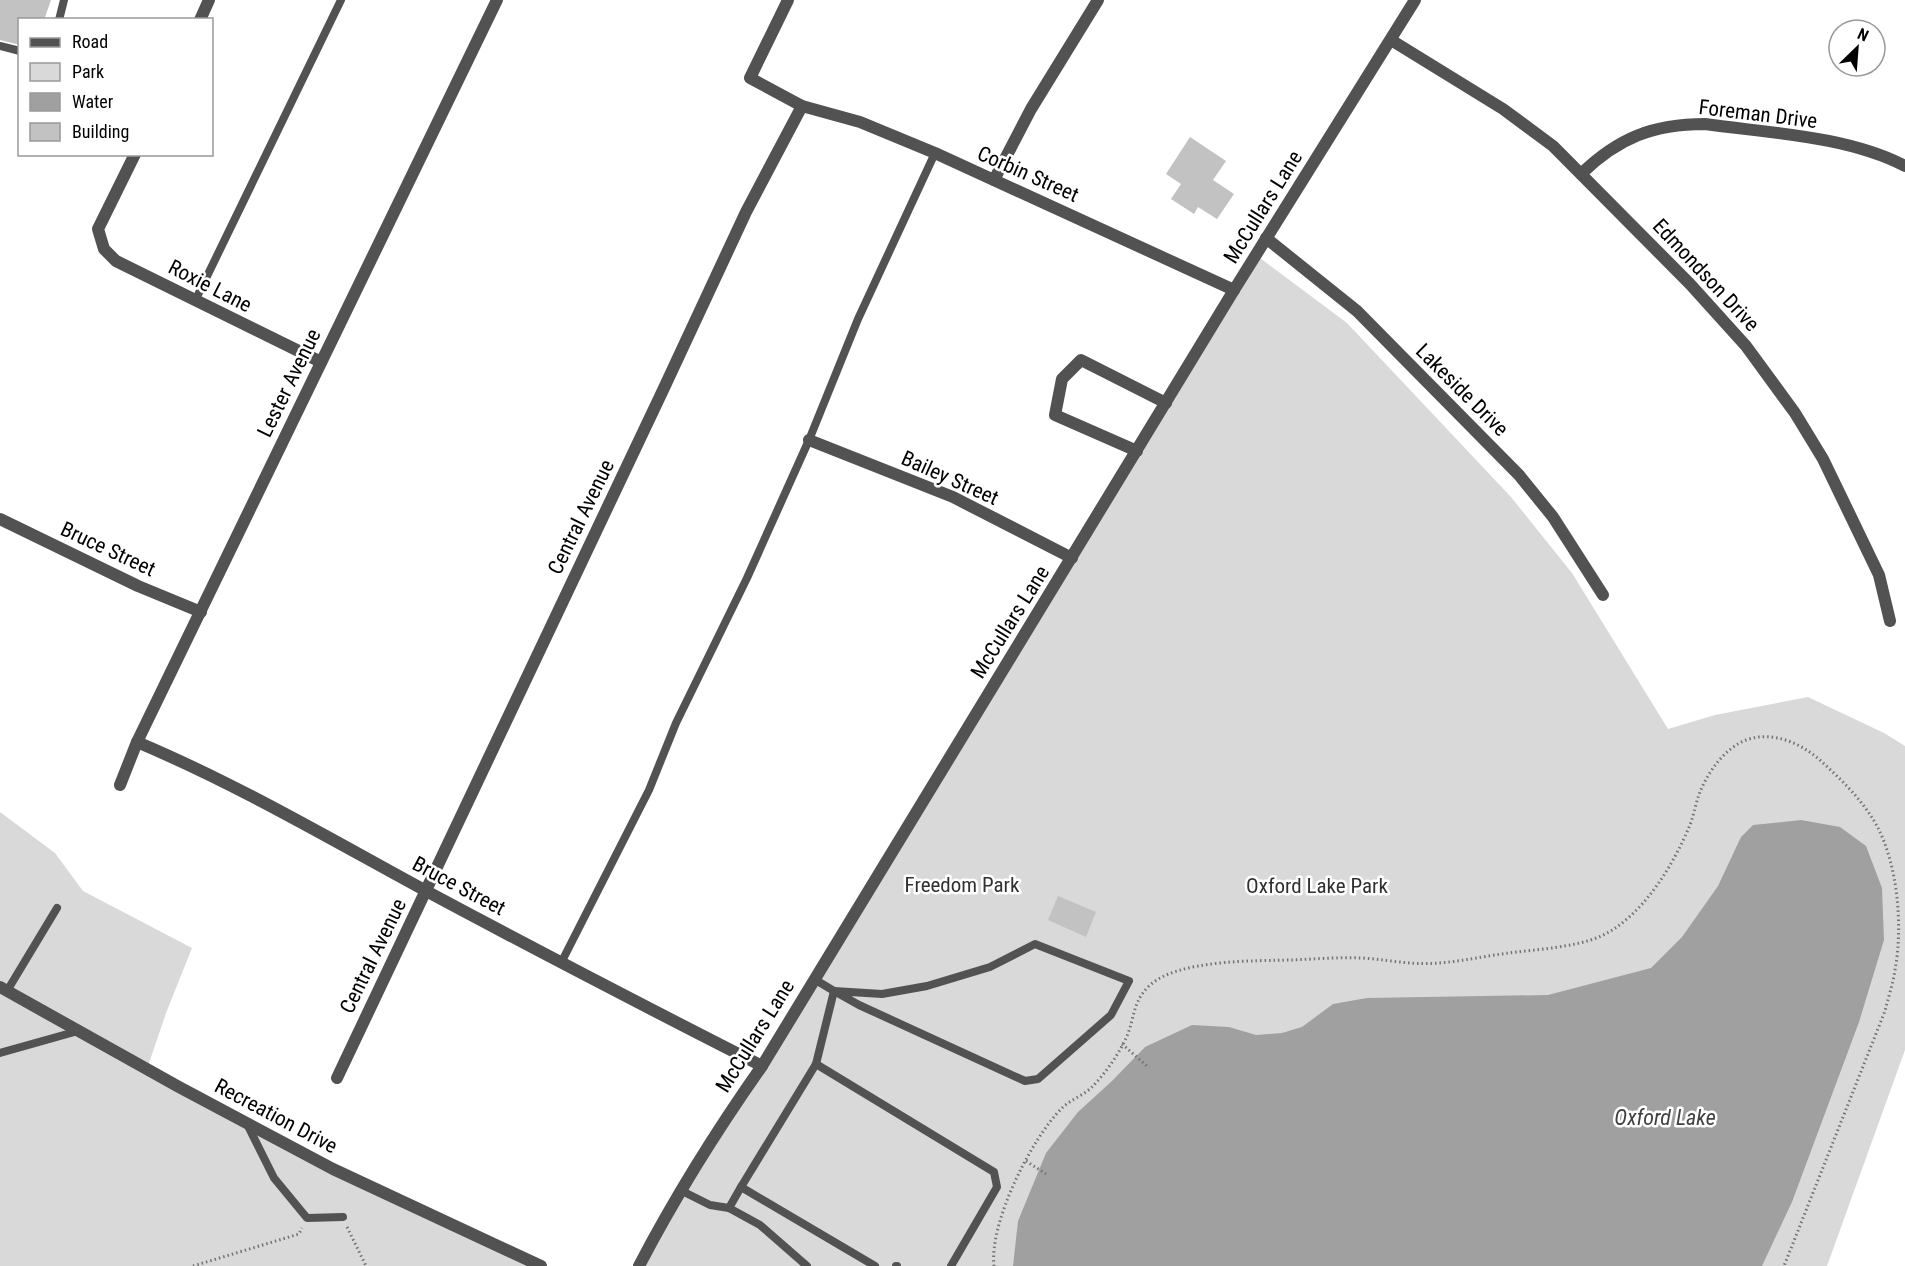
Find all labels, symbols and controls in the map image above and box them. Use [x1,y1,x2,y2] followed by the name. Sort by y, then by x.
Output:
[18,18,213,156] legend
[1827,18,1887,78] north arrow
[1855,24,1872,46] text: N
[72,31,108,52] text: Road
[72,61,104,82] text: Park
[72,91,114,112] text: Water
[1697,95,1819,133] street label: Foreman Drive
[72,121,129,142] text: Building
[974,141,1082,207] street label: Corbin Street
[1219,146,1307,268] street label: McCullars Lane
[1648,214,1764,336] street label: Edmondson Drive
[164,255,256,317] street label: Roxie Lane
[253,325,326,441] street label: Lester Avenue
[1411,339,1513,441] street label: Lakeside Drive
[898,446,1002,510] street label: Bailey Street
[543,456,619,578] street label: Central Avenue
[57,517,159,581] street label: Bruce Street
[966,561,1054,683] street label: McCullars Lane
[409,852,509,920] street label: Bruce Street
[905,873,1020,897] park label: Freedom Park
[1246,874,1388,898] park label: Oxford Lake Park
[335,895,411,1017] street label: Central Avenue
[711,975,799,1097] street label: McCullars Lane
[211,1074,341,1158] street label: Recreation Drive
[1614,1105,1716,1130] water label: Oxford Lake

